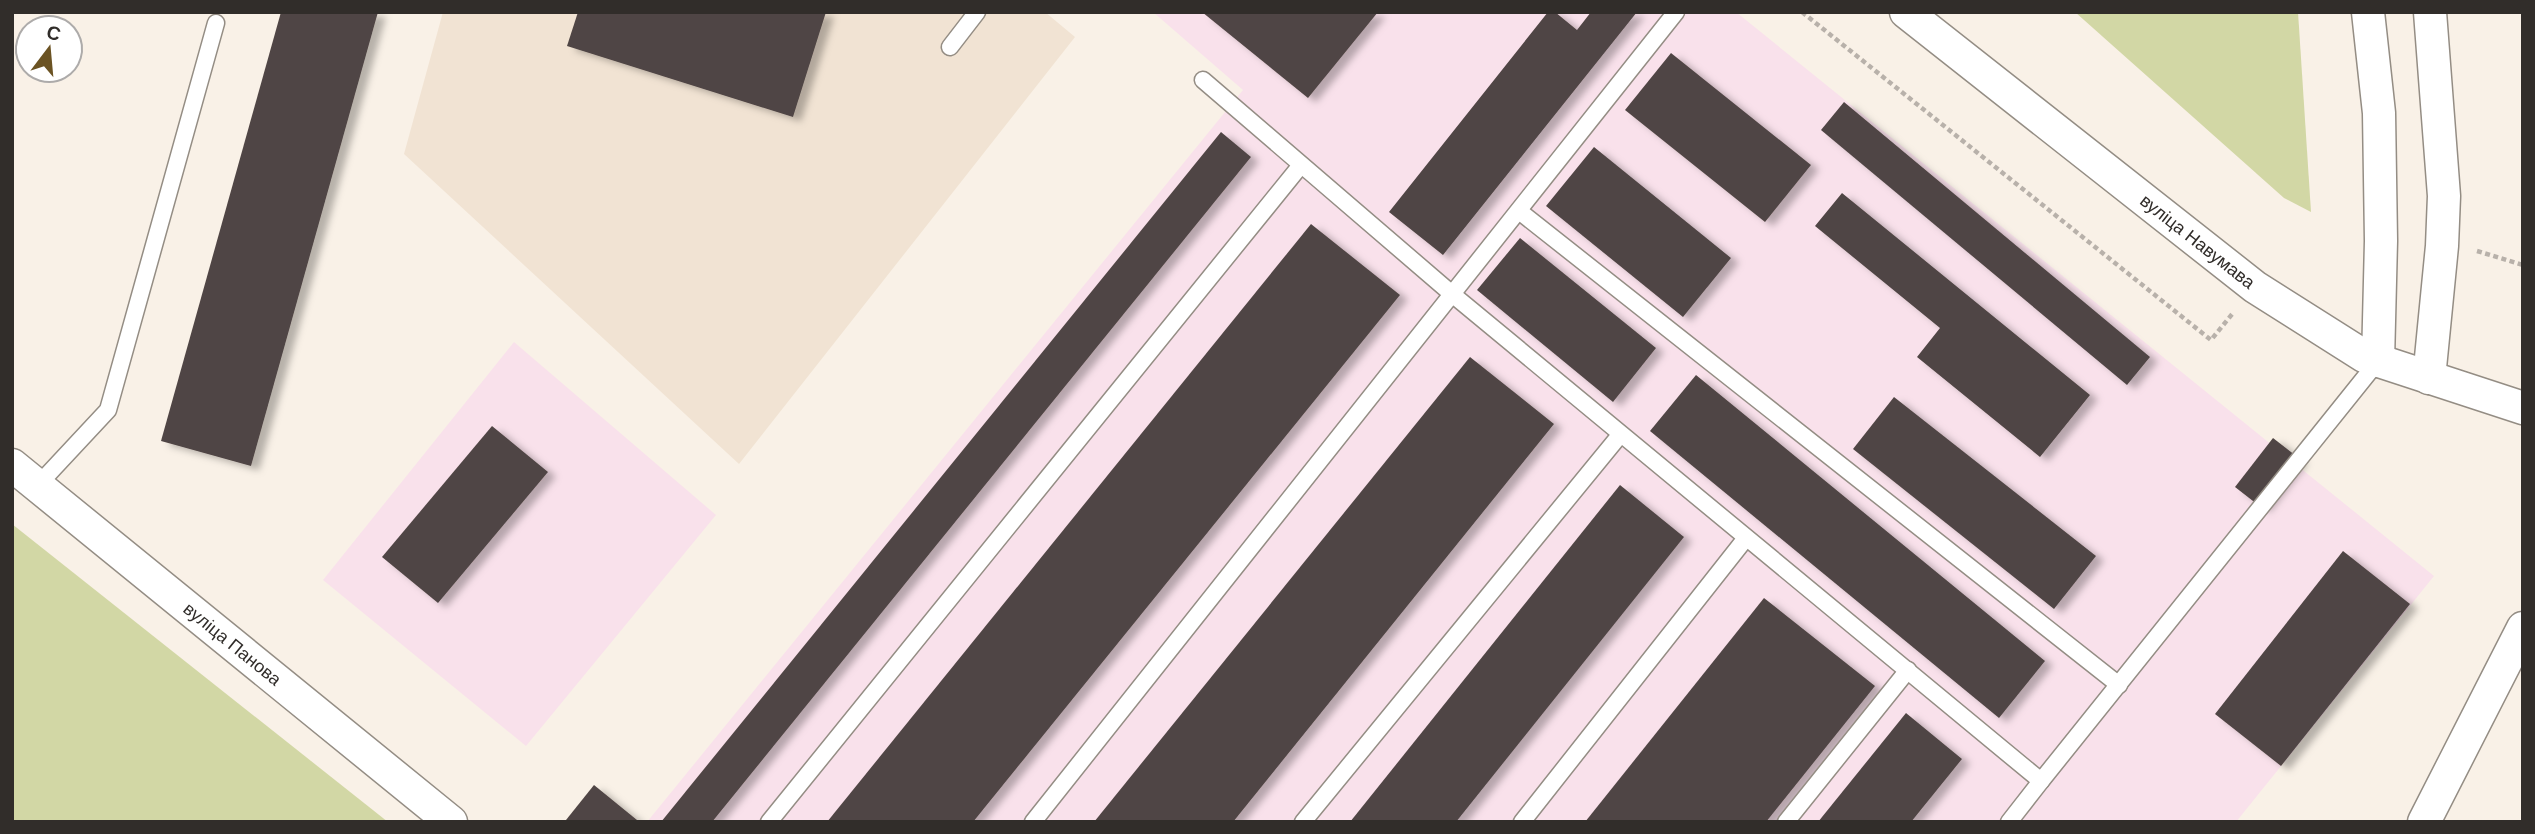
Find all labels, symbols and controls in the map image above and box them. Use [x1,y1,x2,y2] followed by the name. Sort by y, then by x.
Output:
[14,14,84,84] north arrow
[44,19,64,47] text: С
[2135,189,2261,295] street label: вуліца Навумава
[178,597,287,692] street label: вуліца Панова

